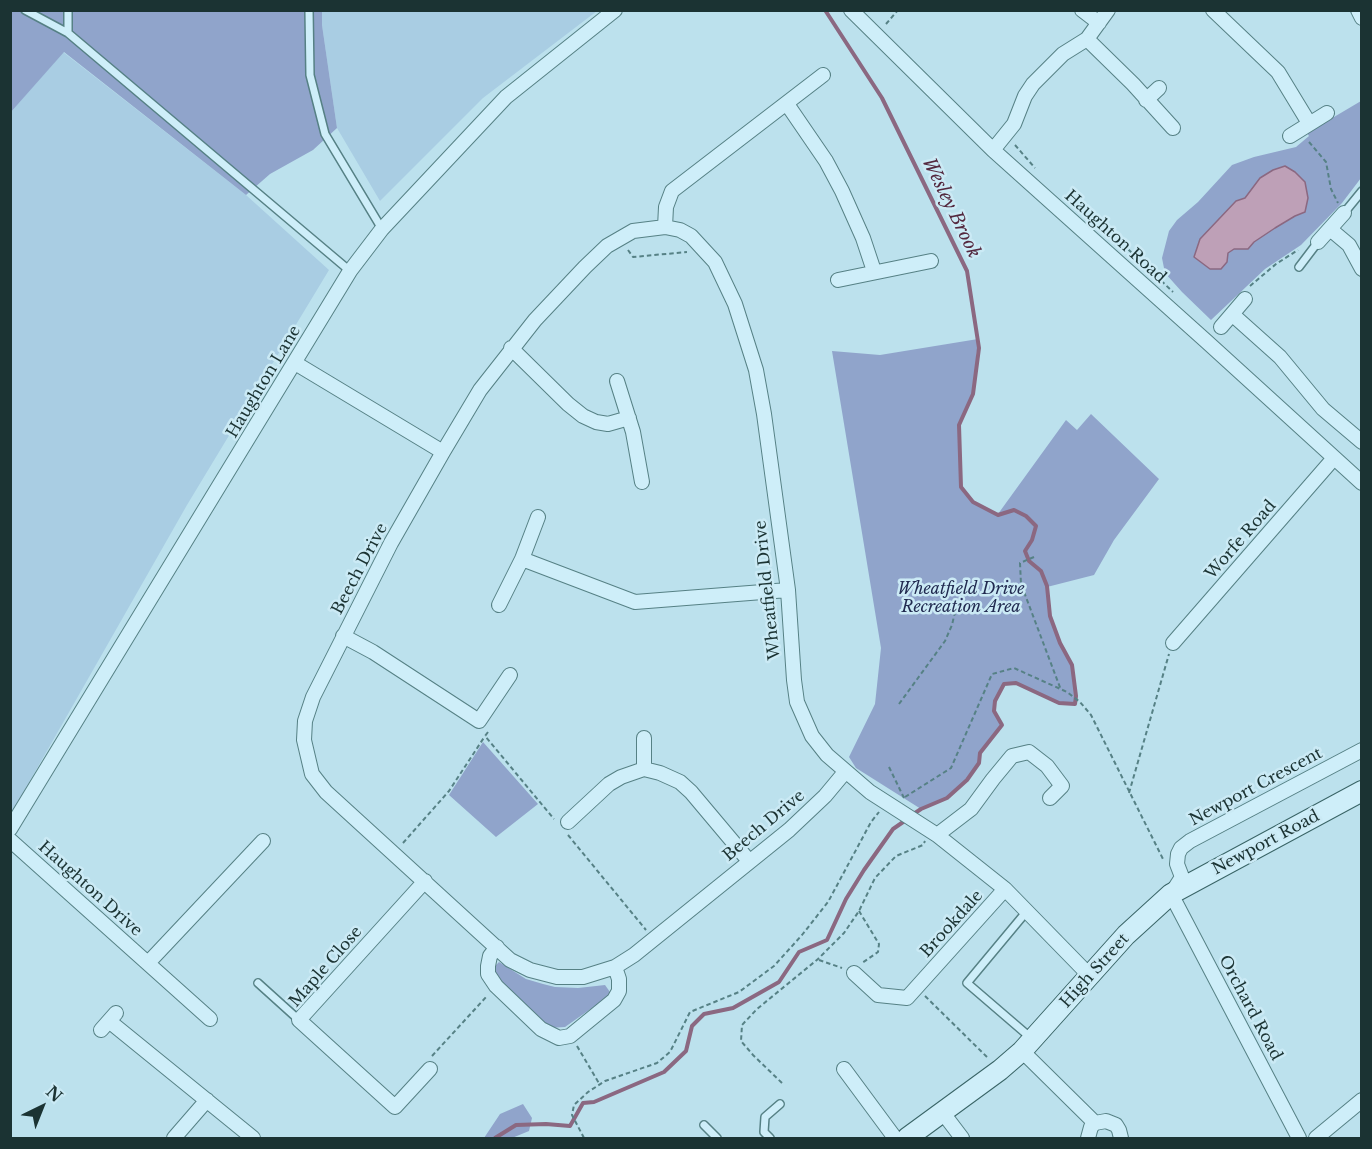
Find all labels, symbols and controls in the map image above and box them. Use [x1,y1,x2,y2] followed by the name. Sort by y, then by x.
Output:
[917,154,985,262] water label: Wesley Brook
[1060,186,1170,288] street label: Haughton Road
[223,322,305,442] street label: Haughton Lane
[1201,497,1281,583] street label: Worfe Road
[751,519,785,661] street label: Wheatfield Drive
[328,520,392,618] street label: Beech Drive
[897,579,1025,617] park label: Wheatfield Drive Recreation Area
[1186,744,1326,830] street label: Newport Crescent
[719,786,809,866] street label: Beech Drive
[1209,807,1323,879] street label: Newport Road
[34,837,146,941] street label: Haughton Drive
[917,886,987,962] street label: Brookdale
[286,923,366,1011] street label: Maple Close
[1057,930,1133,1012] street label: High Street
[1214,952,1286,1064] street label: Orchard Road
[12,1077,72,1137] north arrow
[42,1081,67,1106] text: N

